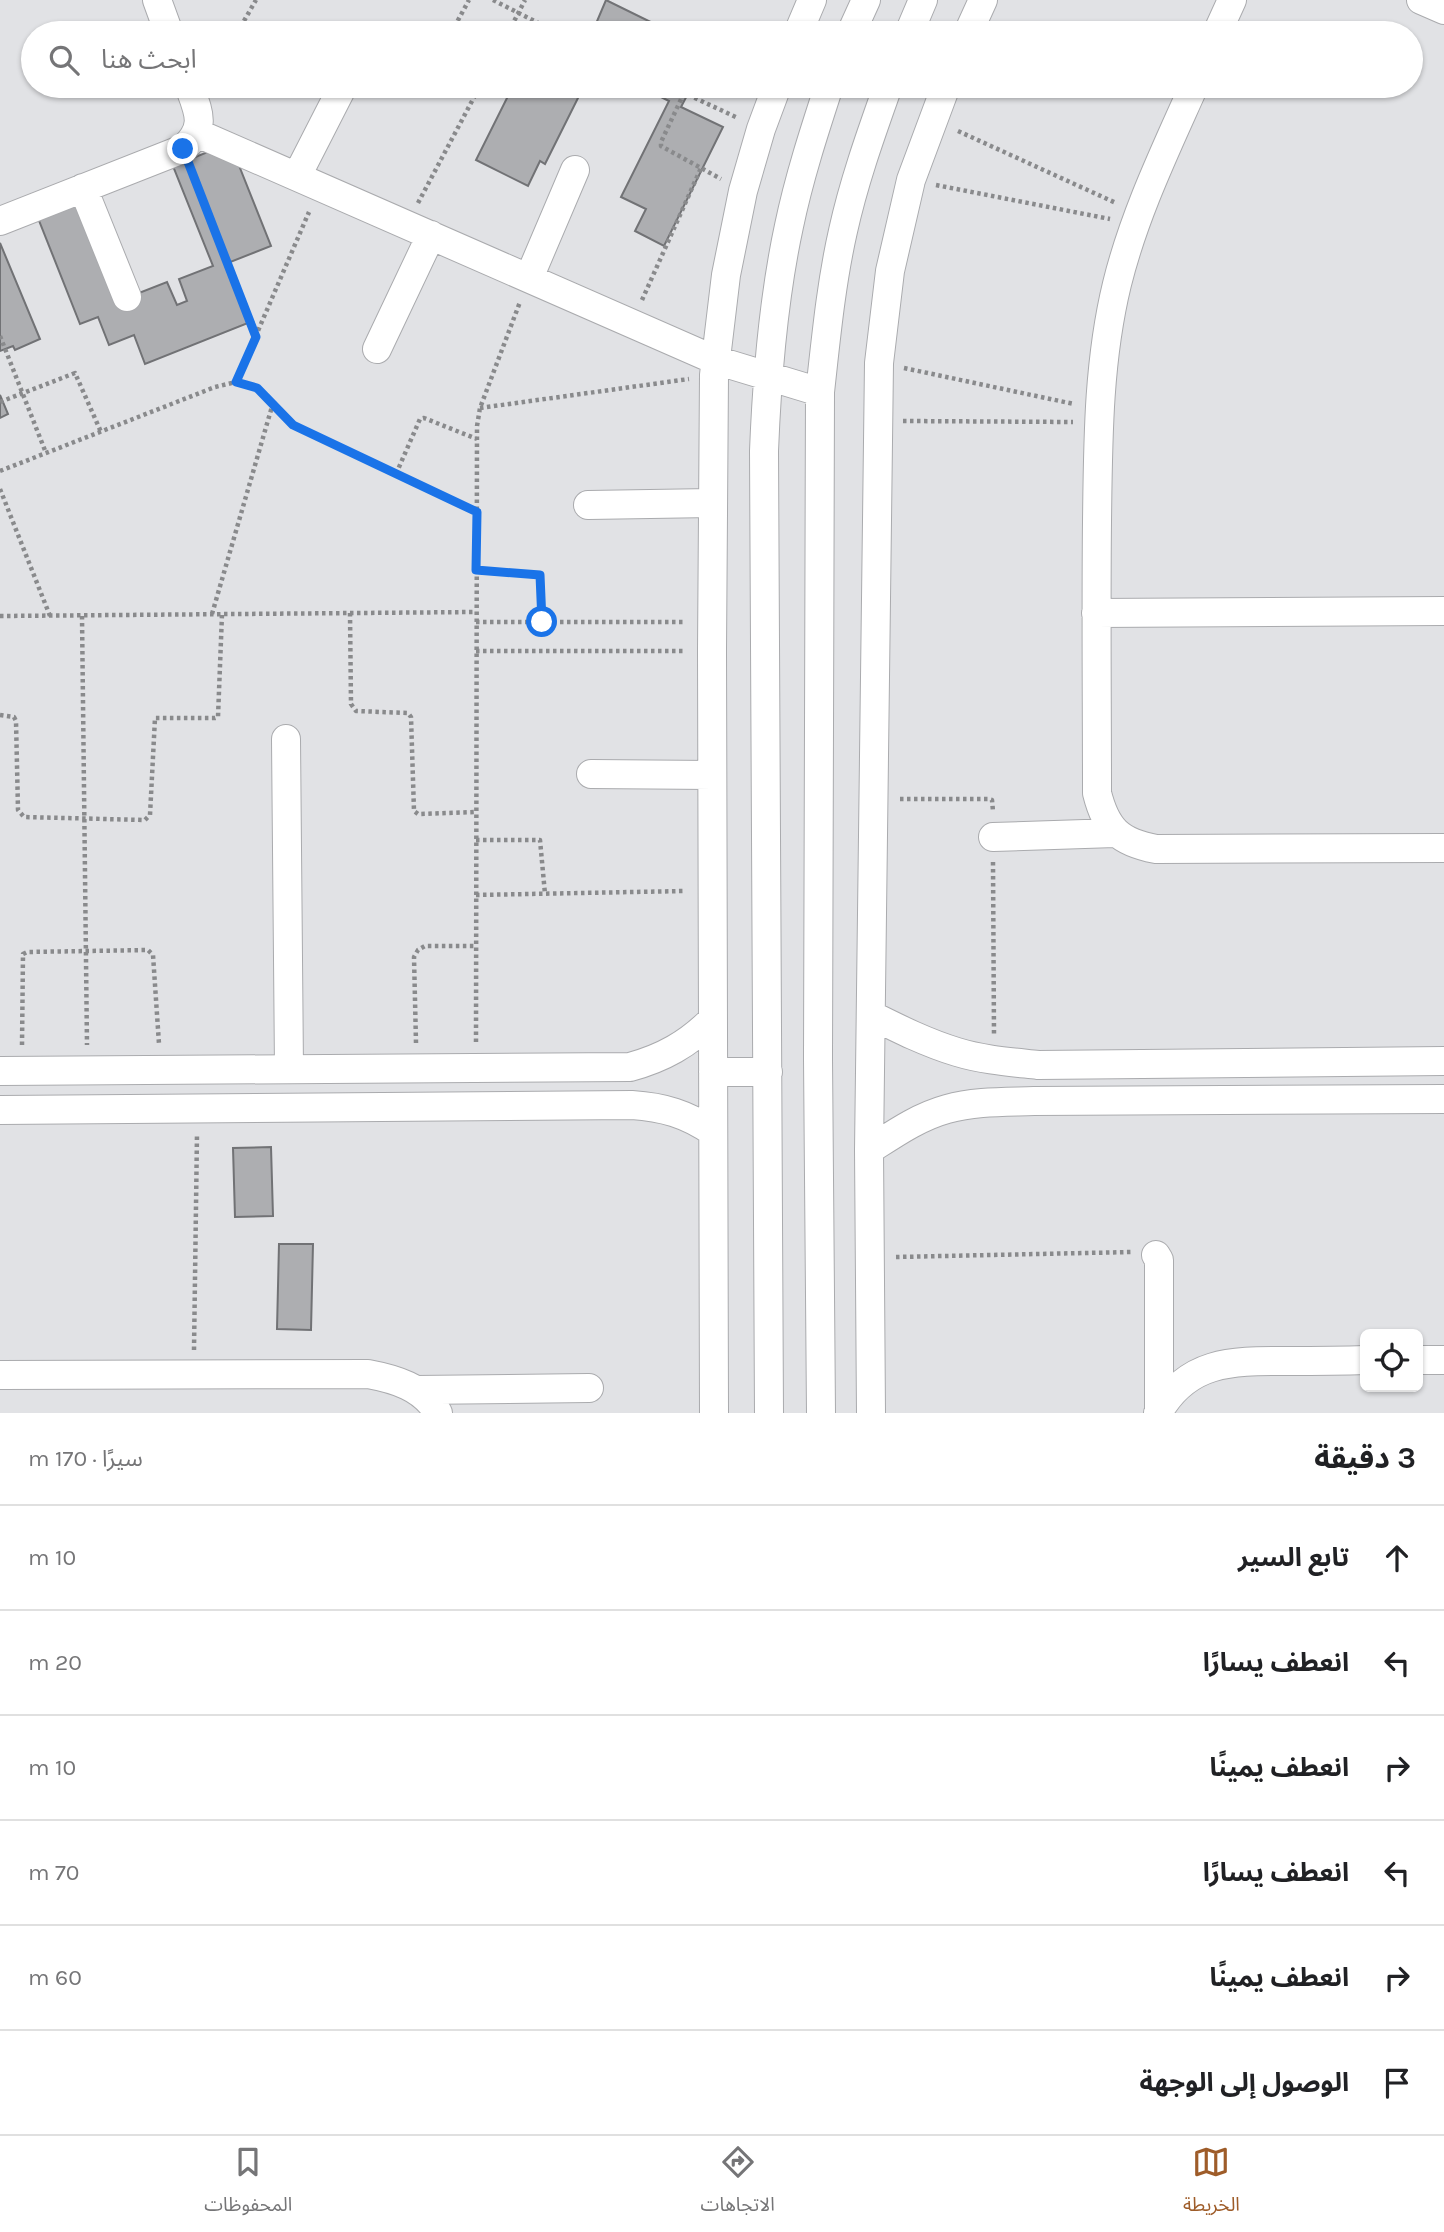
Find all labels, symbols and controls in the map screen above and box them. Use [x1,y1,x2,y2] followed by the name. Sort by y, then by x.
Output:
[21,21,1423,98] search box
[45,41,83,79] icon: search
[101,44,197,75] text: ابحث هنا
[167,133,198,164] route end
[526,606,557,637] route start
[1360,1329,1423,1392] map controls
[1360,1329,1423,1392] button: locate
[1314,1440,1416,1476] text: 3 دقيقة
[28,1445,143,1472] text: سيرًا · 170 m
[1378,1539,1416,1577] icon: ahead
[1238,1542,1349,1573] text: تابع السير
[28,1544,76,1571] text: 10 m
[1378,1644,1416,1682] icon: left
[1203,1647,1349,1678] text: انعطف يسارًا
[28,1649,82,1676] text: 20 m
[1378,1749,1416,1787] icon: right
[1209,1752,1349,1783] text: انعطف يمينًا
[28,1754,76,1781] text: 10 m
[1378,1854,1416,1892] icon: left
[1203,1857,1349,1888] text: انعطف يسارًا
[28,1859,79,1886] text: 70 m
[1378,1959,1416,1997] icon: right
[1209,1962,1349,1993] text: انعطف يمينًا
[28,1964,82,1991] text: 60 m
[1378,2064,1416,2102] icon: arrive
[1140,2067,1349,2098] text: الوصول إلى الوجهة
[204,2143,292,2225] tab: المحفوظات
[701,2143,775,2225] tab: الاتجاهات
[1183,2143,1240,2225] tab: الخريطة

